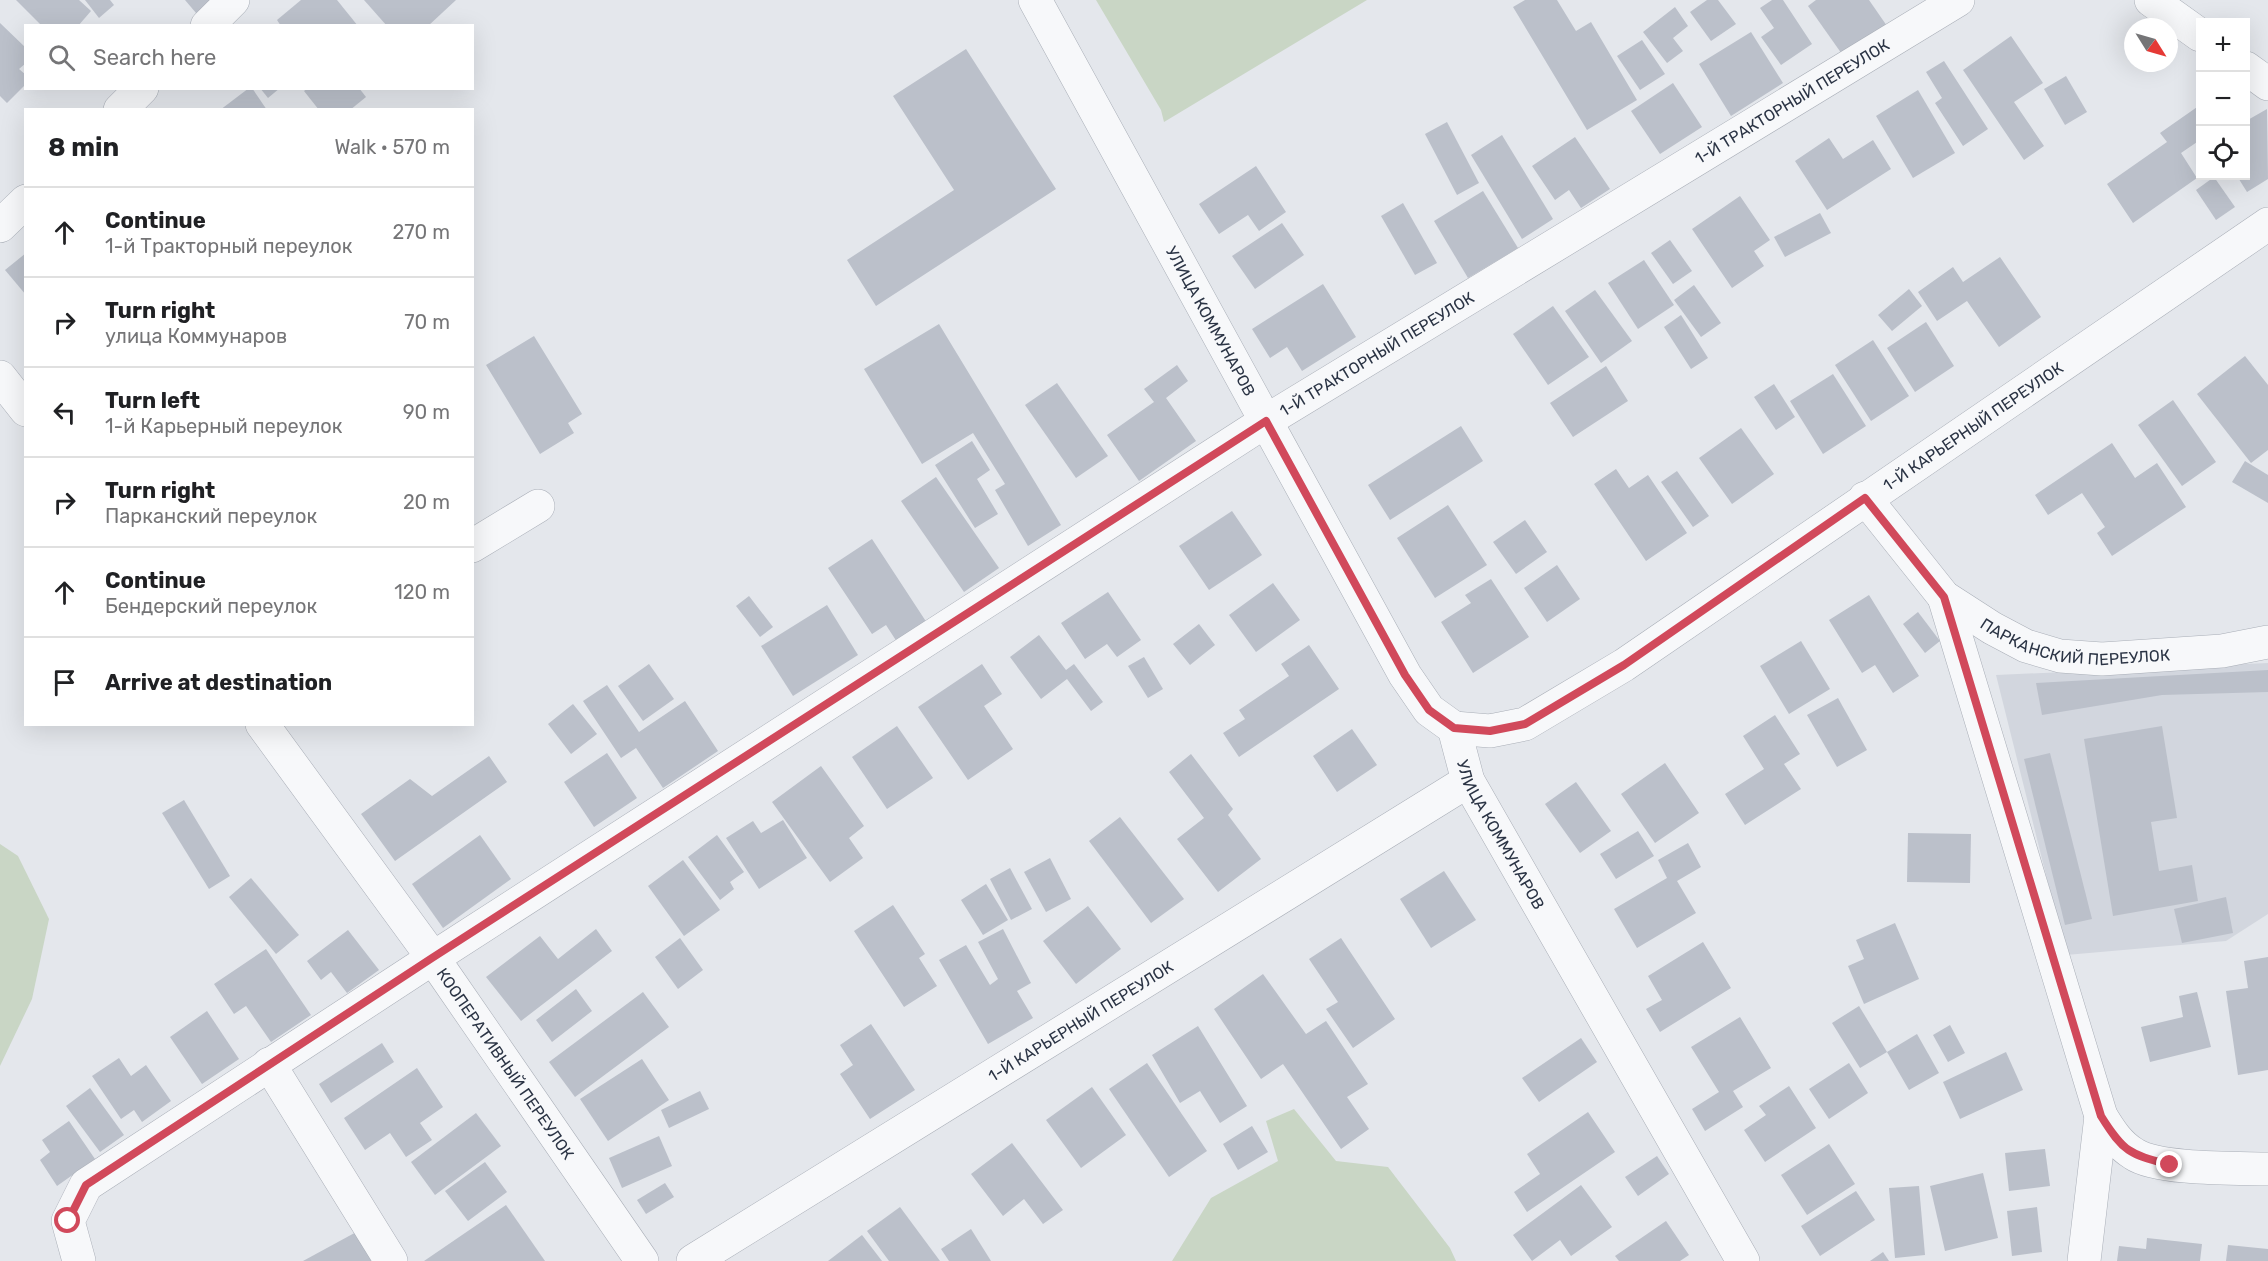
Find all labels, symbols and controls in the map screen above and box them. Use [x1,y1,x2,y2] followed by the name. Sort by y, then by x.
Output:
[2124,18,2178,72] north arrow
[2196,18,2250,180] map controls
[2196,18,2250,72] button: +
[24,24,474,90] search box
[1691,35,1892,167] street label: 1-Й ТРАКТОРНЫЙ ПЕРЕУЛОК
[45,41,78,74] icon: search
[93,44,216,71] text: Search here
[2196,72,2250,126] button: −
[2196,126,2250,180] button: locate
[48,132,119,163] text: 8 min
[334,135,450,159] text: Walk · 570 m
[105,207,206,234] text: Continue
[48,216,81,249] icon: ahead
[393,220,450,244] text: 270 m
[105,234,353,258] text: 1-й Тракторный переулок
[1162,243,1260,399] street label: УЛИЦА КОММУНАРОВ
[1276,287,1477,420] street label: 1-Й ТРАКТОРНЫЙ ПЕРЕУЛОК
[105,297,215,324] text: Turn right
[48,306,81,339] icon: right
[404,310,450,334] text: 70 m
[105,324,287,348] text: улица Коммунаров
[1879,358,2067,494] street label: 1-Й КАРЬЕРНЫЙ ПЕРЕУЛОК
[105,387,200,414] text: Turn left
[48,396,81,429] icon: left
[403,400,450,424] text: 90 m
[105,414,343,438] text: 1-й Карьерный переулок
[105,477,215,504] text: Turn right
[48,486,81,519] icon: right
[403,490,450,514] text: 20 m
[105,504,317,528] text: Парканский переулок
[105,567,206,594] text: Continue
[48,576,81,609] icon: ahead
[394,580,450,604] text: 120 m
[105,594,317,618] text: Бендерский переулок
[1977,614,2171,669] street label: ПАРКАНСКИЙ ПЕРЕУЛОК
[48,666,81,699] icon: arrive
[105,669,332,696] text: Arrive at destination
[1453,758,1549,913] street label: УЛИЦА КОММУНАРОВ
[985,956,1177,1085] street label: 1-Й КАРЬЕРНЫЙ ПЕРЕУЛОК
[433,964,578,1163] street label: КООПЕРАТИВНЫЙ ПЕРЕУЛОК
[2156,1151,2182,1177] route end
[54,1207,80,1233] route start

